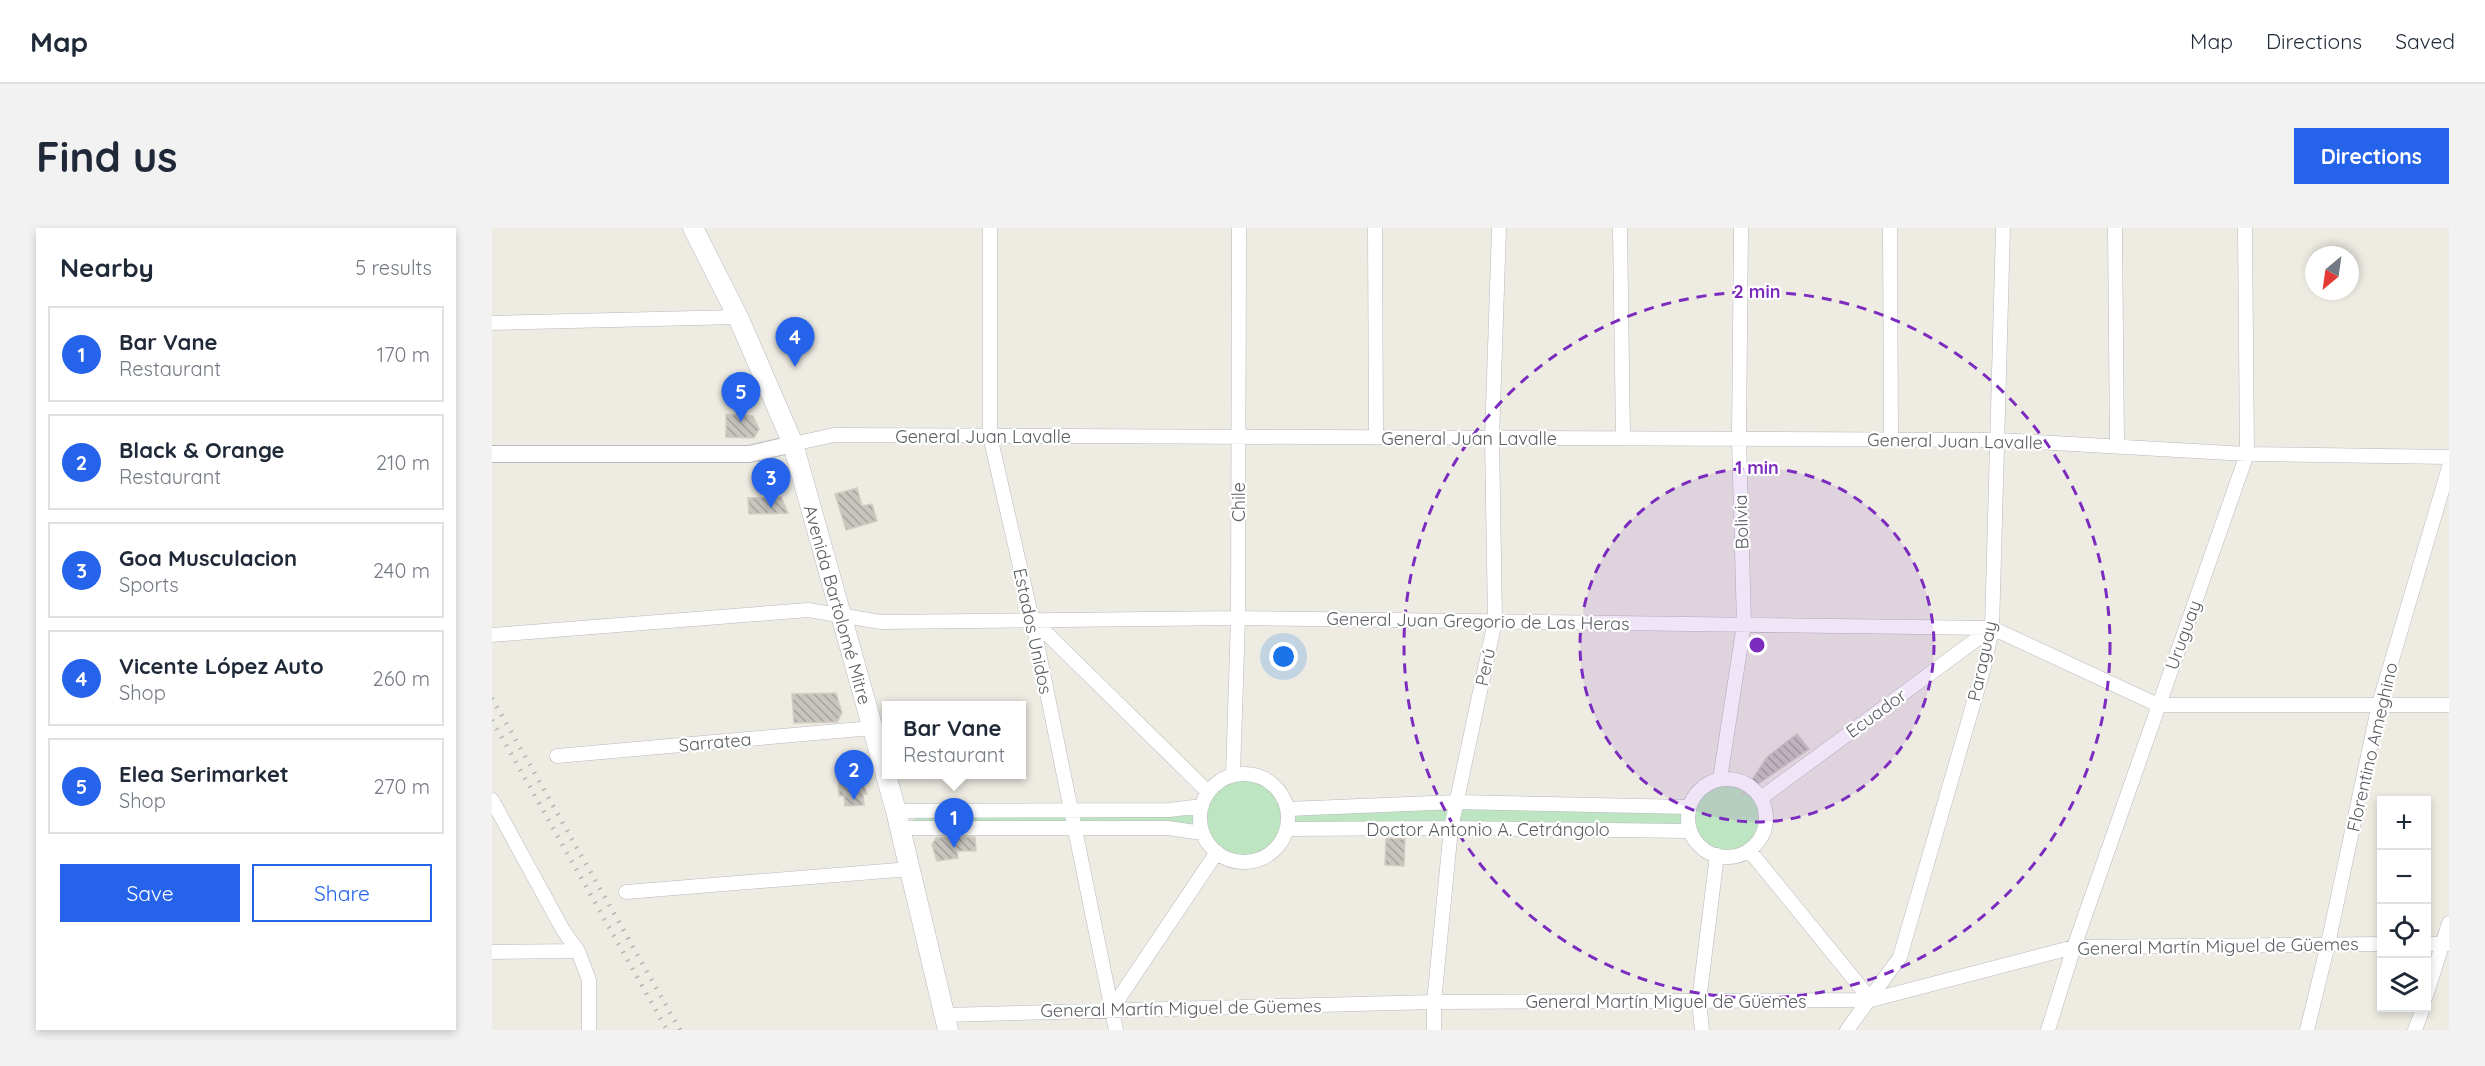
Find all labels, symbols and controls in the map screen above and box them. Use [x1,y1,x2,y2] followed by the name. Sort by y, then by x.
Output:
[30,24,88,59] text: Map
[2190,28,2233,54] text: Map
[2266,28,2362,54] text: Directions
[2395,28,2455,54] text: Saved
[2294,128,2449,184] button: Directions
[36,130,178,183] text: Find us
[2305,246,2359,300] north arrow
[60,251,154,284] text: Nearby
[355,255,432,280] text: 5 results
[1734,280,1780,303] text: 2 min
[776,318,814,367] pin: 4
[119,328,217,356] text: Bar Vane
[78,342,85,367] text: 1
[377,342,430,367] text: 170 m
[119,356,221,381] text: Restaurant
[722,372,760,422] pin: 5
[895,425,1071,448] street label: General Juan Lavalle
[1381,427,1557,450] street label: General Juan Lavalle
[1867,428,2043,454] street label: General Juan Lavalle
[119,436,284,464] text: Black & Orange
[76,450,87,475] text: 2
[376,450,430,475] text: 210 m
[1735,456,1779,479] text: 1 min
[752,458,790,508] pin: 3
[119,464,221,489] text: Restaurant
[1227,482,1250,522] street label: Chile
[1729,494,1753,550] street label: Bolivia
[799,502,877,707] street label: Avenida Bartolomé Mitre
[119,544,297,572] text: Goa Musculacion
[76,558,87,583] text: 3
[373,558,430,583] text: 240 m
[1008,566,1058,696] street label: Estados Unidos
[119,572,179,597] text: Sports
[2160,597,2206,673] street label: Uruguay
[1326,607,1630,635] street label: General Juan Gregorio de Las Heras
[1962,619,2002,703] street label: Paraguay
[1747,635,1767,655] centre of rings
[1269,642,1298,671] your location
[1470,646,1500,688] street label: Perú
[119,652,324,680] text: Vicente López Auto
[2341,660,2403,834] street label: Florentino Ameghino
[76,666,87,691] text: 4
[373,666,430,691] text: 260 m
[119,680,166,705] text: Shop
[1841,683,1911,743] street label: Ecuador
[882,701,1026,779] popup
[903,714,1001,742] text: Bar Vane
[678,727,752,757] street label: Sarratea
[903,742,1005,767] text: Restaurant
[834,750,874,800] pin: 2
[119,760,289,788] text: Elea Serimarket
[76,774,87,799] text: 5
[373,774,430,799] text: 270 m
[119,788,166,813] text: Shop
[2377,796,2431,1012] map controls
[2377,796,2431,850] button: +
[934,798,974,848] pin: 1
[1366,818,1610,841] street label: Doctor Antonio A. Cetrángolo
[2377,850,2431,904] button: −
[60,864,240,922] button: Save
[252,864,432,922] button: Share
[2377,904,2431,958] button: locate
[2077,932,2359,960] street label: General Martín Miguel de Güemes
[2377,958,2431,1012] button: layers
[1525,990,1807,1013] street label: General Martín Miguel de Güemes
[1040,994,1322,1022] street label: General Martín Miguel de Güemes

